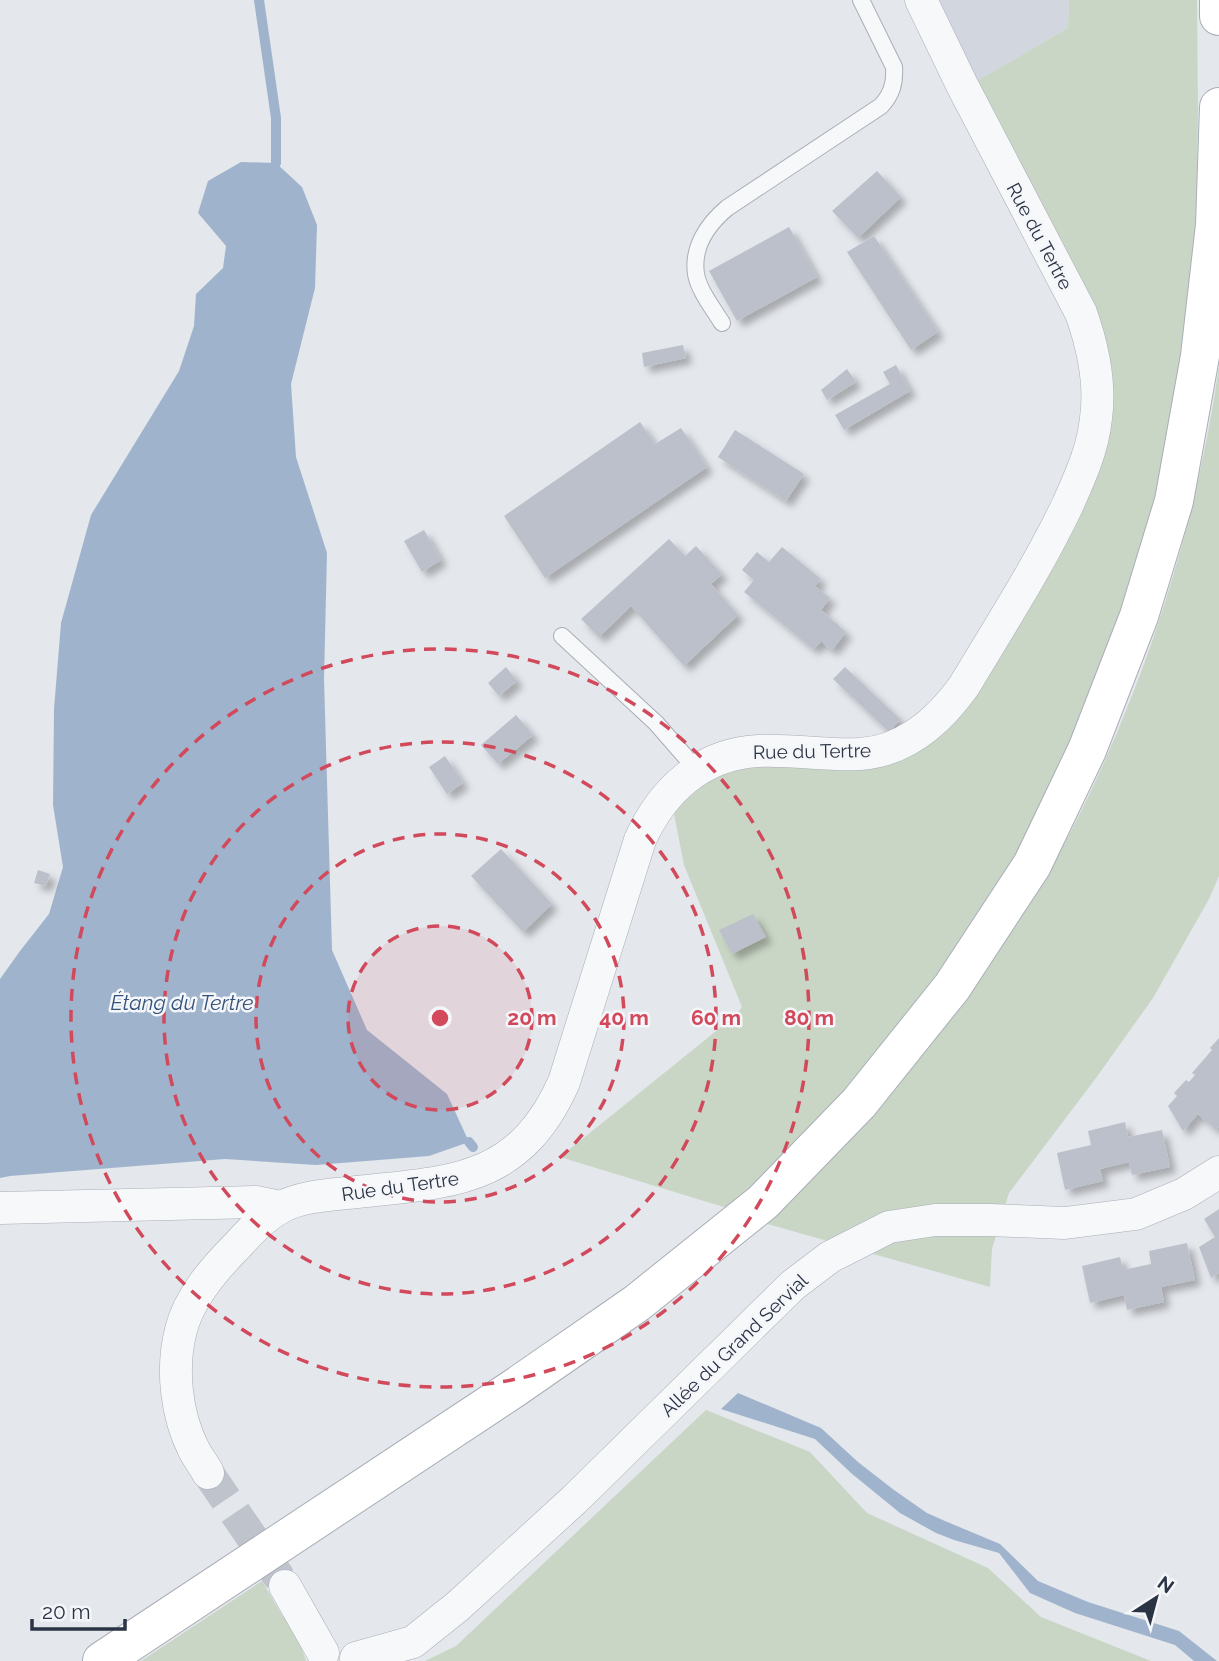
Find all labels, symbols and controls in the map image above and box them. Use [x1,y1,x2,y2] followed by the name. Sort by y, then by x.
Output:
[1003,179,1077,293] street label: Rue du Tertre
[753,739,871,763] street label: Rue du Tertre
[110,990,254,1015] water label: Étang du Tertre
[507,1005,557,1030] text: 20 m
[599,1005,649,1030] text: 40 m
[691,1005,741,1030] text: 60 m
[784,1005,834,1030] text: 80 m
[428,1006,452,1030] centre of rings
[340,1167,460,1205] street label: Rue du Tertre
[656,1269,813,1421] street label: Allée du Grand Servial
[1121,1563,1191,1633] north arrow
[1154,1571,1178,1597] text: N
[32,1588,124,1632] scale bar
[42,1599,90,1624] text: 20 m

